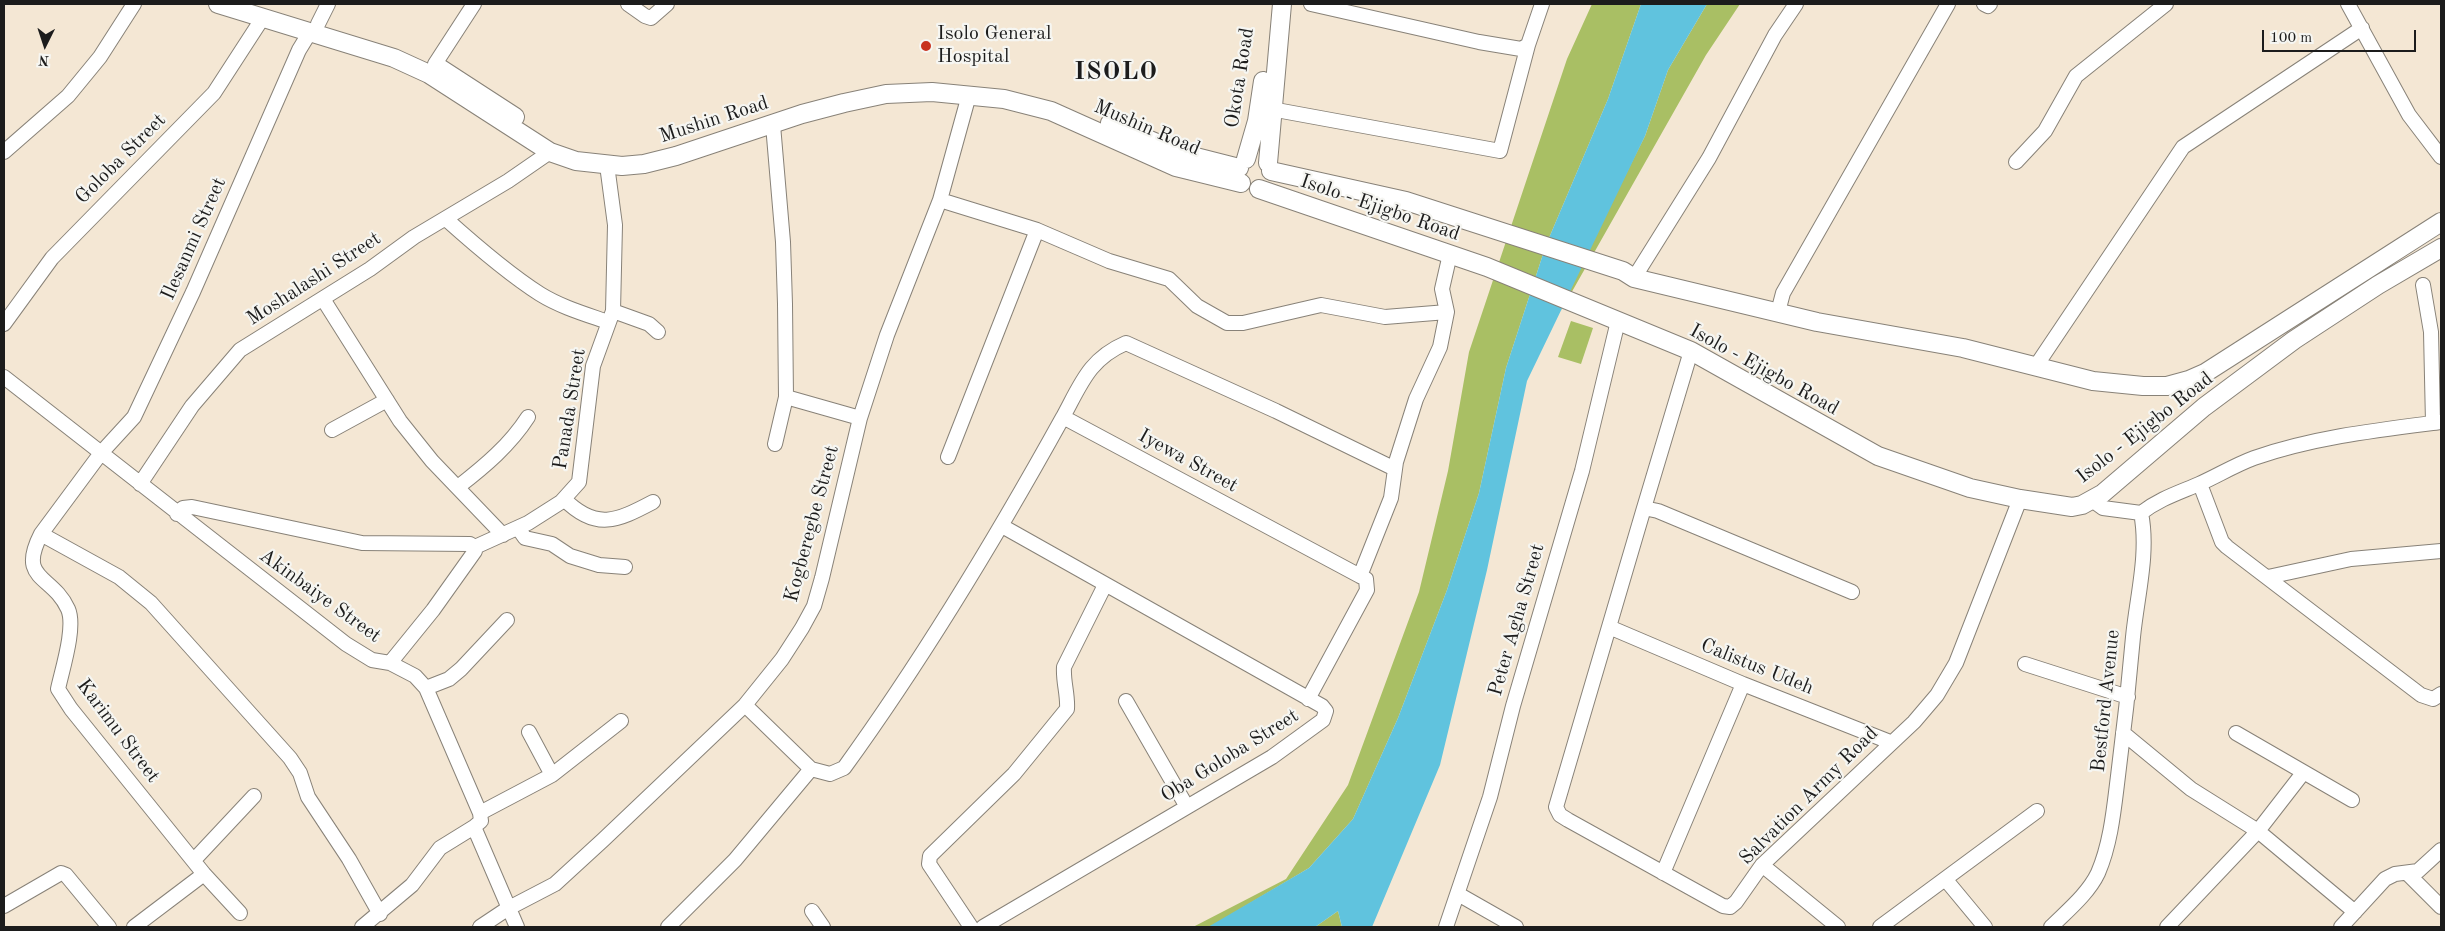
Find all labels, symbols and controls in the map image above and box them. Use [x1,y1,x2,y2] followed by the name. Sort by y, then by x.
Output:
[20,20,70,70] north arrow
[2265,20,2419,52] scale bar
[937,22,1051,69] place label: Isolo General Hospital
[1220,26,1260,130] street label: Okota Road
[2270,31,2312,46] text: 100 m
[919,39,933,53] marker: Isolo General Hospital
[38,53,50,67] text: N
[1073,57,1159,87] district label: ISOLO
[656,91,772,149] street label: Mushin Road
[1090,95,1204,161] street label: Mushin Road
[71,109,171,209] street label: Goloba Street
[1297,169,1463,247] street label: Isolo - Ejigbo Road
[156,174,232,304] street label: Ilesanmi Street
[242,227,386,331] street label: Moshalashi Street
[1685,319,1843,421] street label: Isolo - Ejigbo Road
[549,347,591,471] street label: Panada Street
[2072,367,2218,489] street label: Isolo - Ejigbo Road
[1134,424,1242,498] street label: Iyewa Street
[780,443,844,605] street label: Kogberegbe Street
[1484,541,1550,699] street label: Peter Agha Street
[254,544,386,648] street label: Akinbaiye Street
[2087,629,2125,773] street label: Bestford Avenue
[1697,633,1817,701] street label: Calistus Udeh
[71,674,165,788] street label: Karimu Street
[1157,704,1303,808] street label: Oba Goloba Street
[1735,722,1883,870] street label: Salvation Army Road

